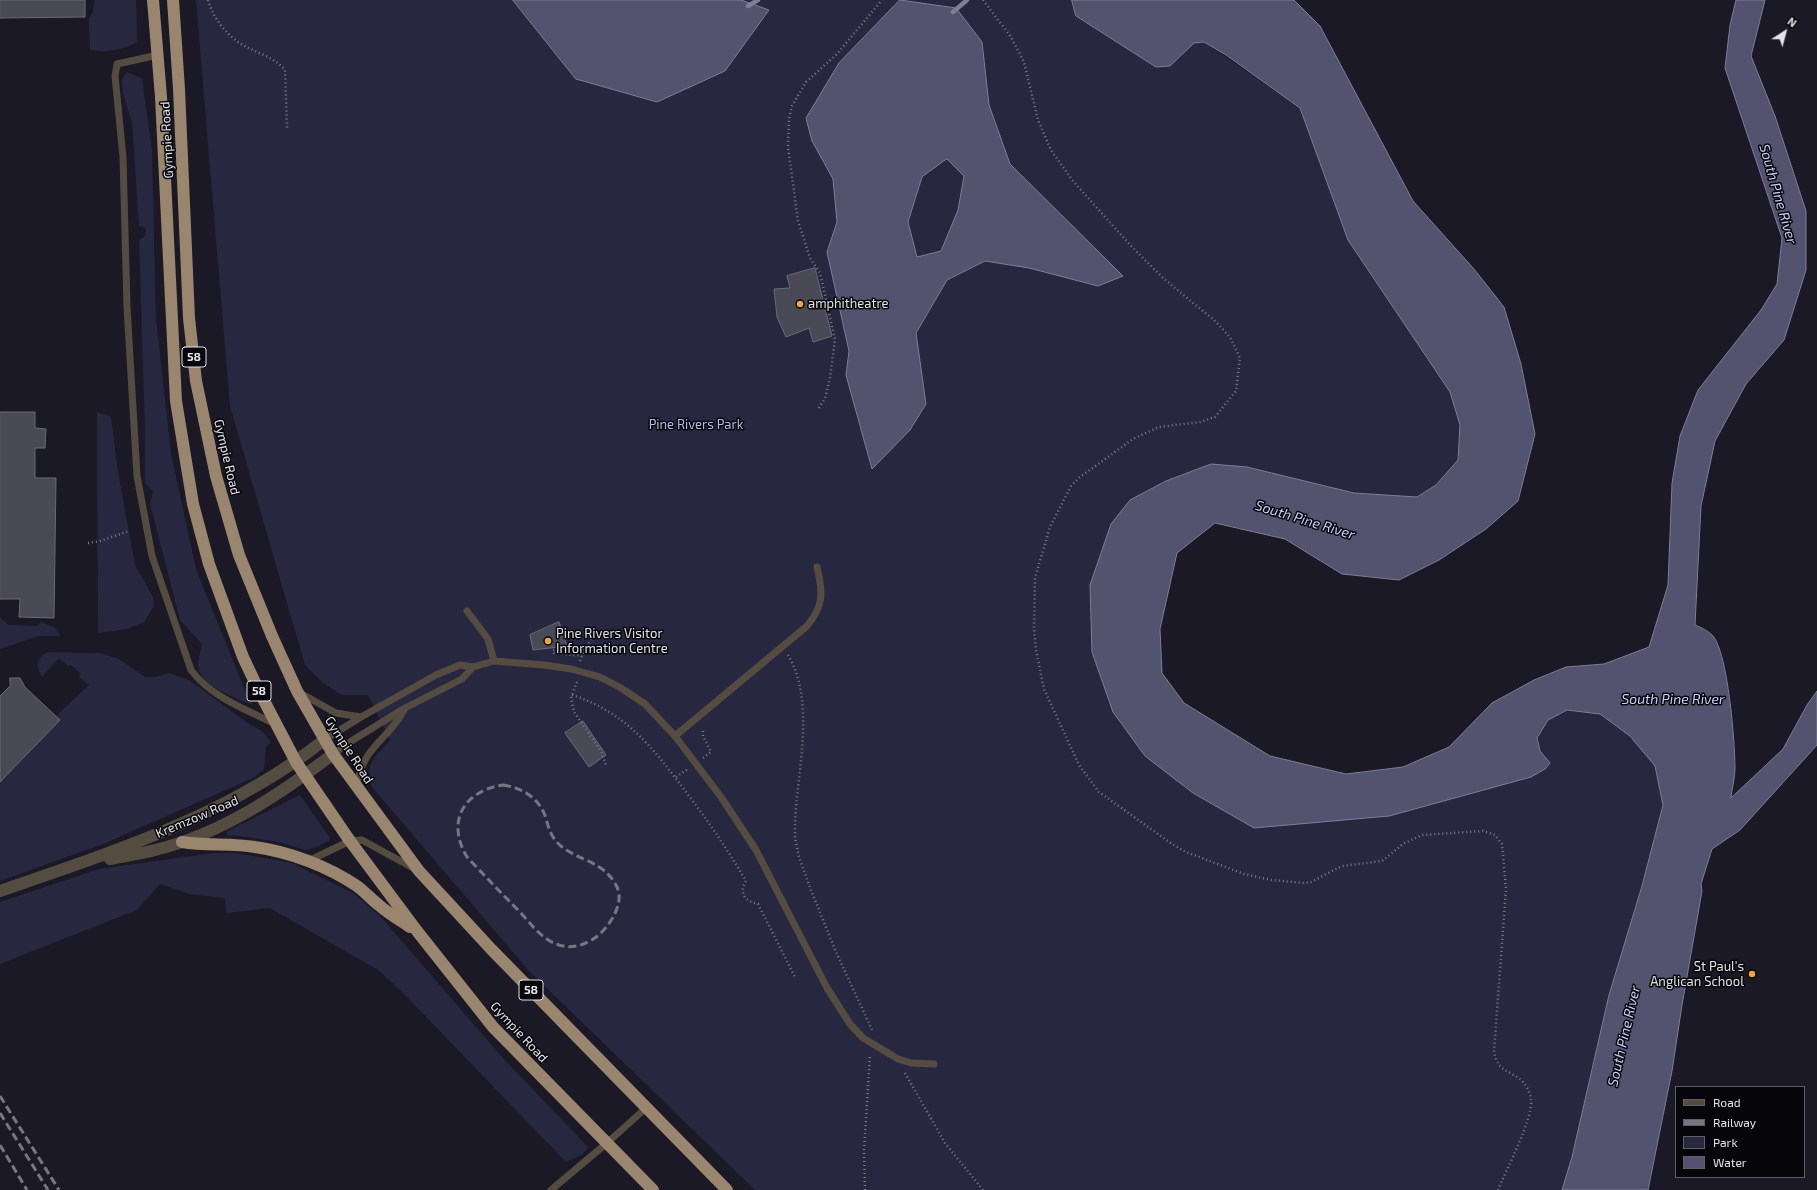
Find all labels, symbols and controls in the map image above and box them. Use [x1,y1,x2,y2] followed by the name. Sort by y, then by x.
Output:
[1765,12,1805,52] north arrow
[1785,14,1799,29] text: N
[157,101,177,179] street label: Gympie Road
[1756,142,1800,246] water label: South Pine River
[808,296,888,312] place label: amphitheatre
[795,299,805,309] marker: amphitheatre
[182,347,206,367] road number: 58
[649,417,743,433] park label: Pine Rivers Park
[211,418,243,496] street label: Gympie Road
[1253,497,1357,543] water label: South Pine River
[556,626,668,657] place label: Pine Rivers Visitor Information Centre
[543,636,553,646] marker: Pine Rivers Visitor Information Centre
[247,681,271,701] road number: 58
[1621,691,1725,707] water label: South Pine River
[321,713,377,787] street label: Gympie Road
[153,793,241,841] street label: Kremzow Road
[1650,959,1744,990] place label: St Paul's Anglican School
[1747,969,1757,979] marker: St Paul's Anglican School
[519,980,543,1000] road number: 58
[1604,984,1644,1088] water label: South Pine River
[487,999,551,1065] street label: Gympie Road
[1675,1086,1805,1178] legend
[1713,1095,1741,1109] text: Road
[1713,1115,1756,1129] text: Railway
[1713,1135,1738,1149] text: Park
[1713,1155,1747,1169] text: Water

